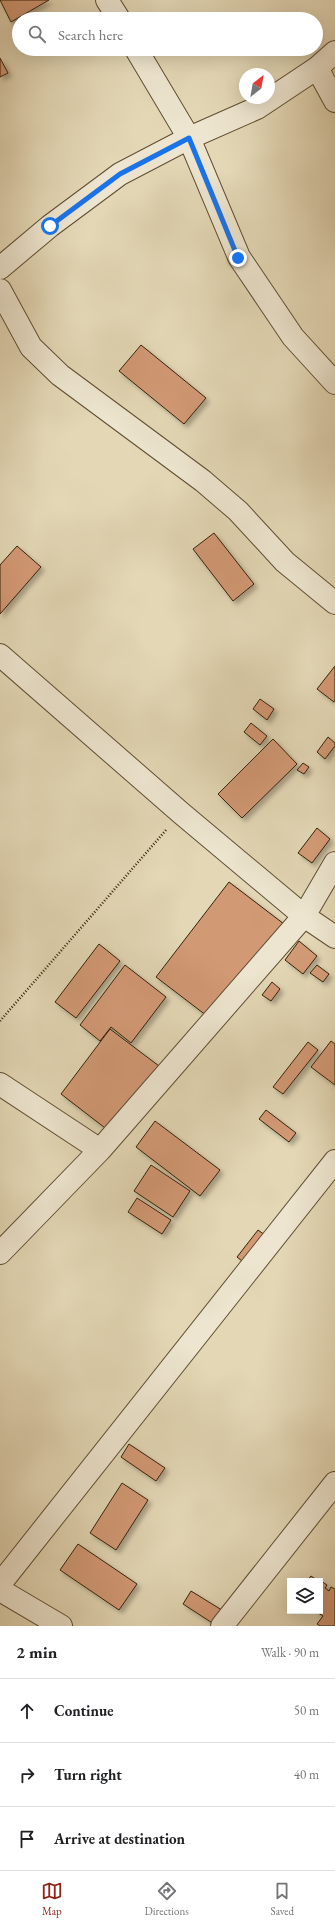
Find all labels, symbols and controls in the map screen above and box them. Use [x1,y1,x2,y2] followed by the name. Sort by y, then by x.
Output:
[12,12,323,56] search box
[26,23,48,45] icon: search
[58,25,123,44] text: Search here
[239,68,275,104] north arrow
[41,217,59,235] route start
[229,249,247,267] route end
[287,1578,323,1614] map controls
[287,1578,323,1614] button: layers
[16,1641,57,1663] text: 2 min
[261,1644,319,1661] text: Walk · 90 m
[16,1700,38,1722] icon: ahead
[54,1701,114,1720] text: Continue
[294,1702,319,1719] text: 50 m
[16,1764,38,1786] icon: right
[54,1765,122,1784] text: Turn right
[294,1766,319,1783] text: 40 m
[16,1828,38,1850] icon: arrive
[54,1829,185,1848] text: Arrive at destination
[41,1880,63,1918] tab: Map
[145,1880,189,1918] tab: Directions
[271,1880,294,1918] tab: Saved

